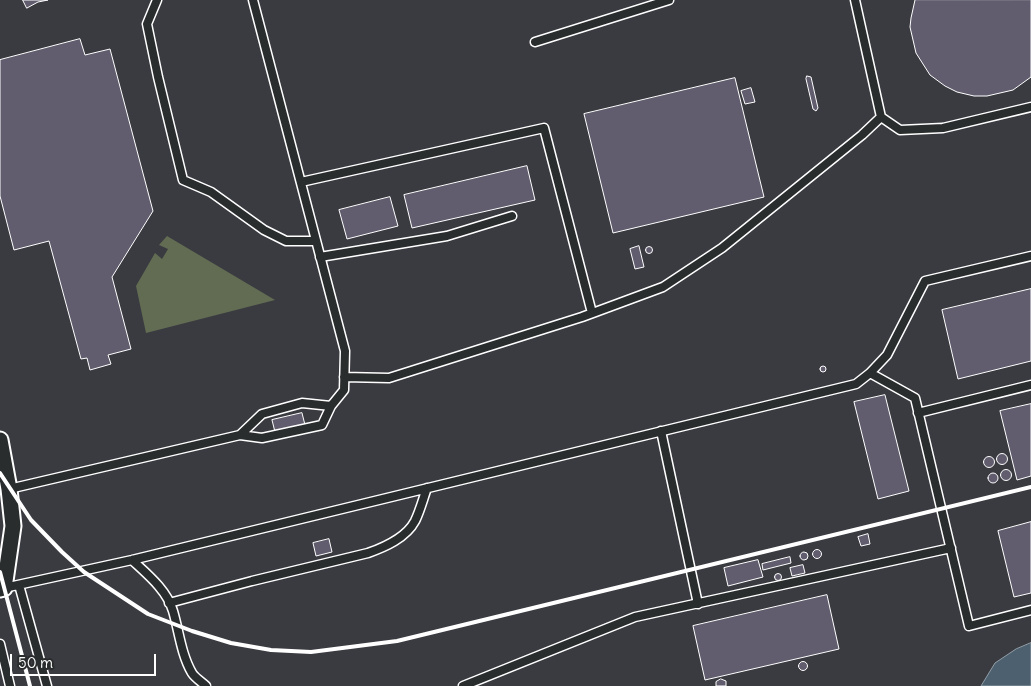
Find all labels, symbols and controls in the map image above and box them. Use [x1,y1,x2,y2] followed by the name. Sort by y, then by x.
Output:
[12,644,159,676] scale bar
[18,653,53,672] text: 50 m

